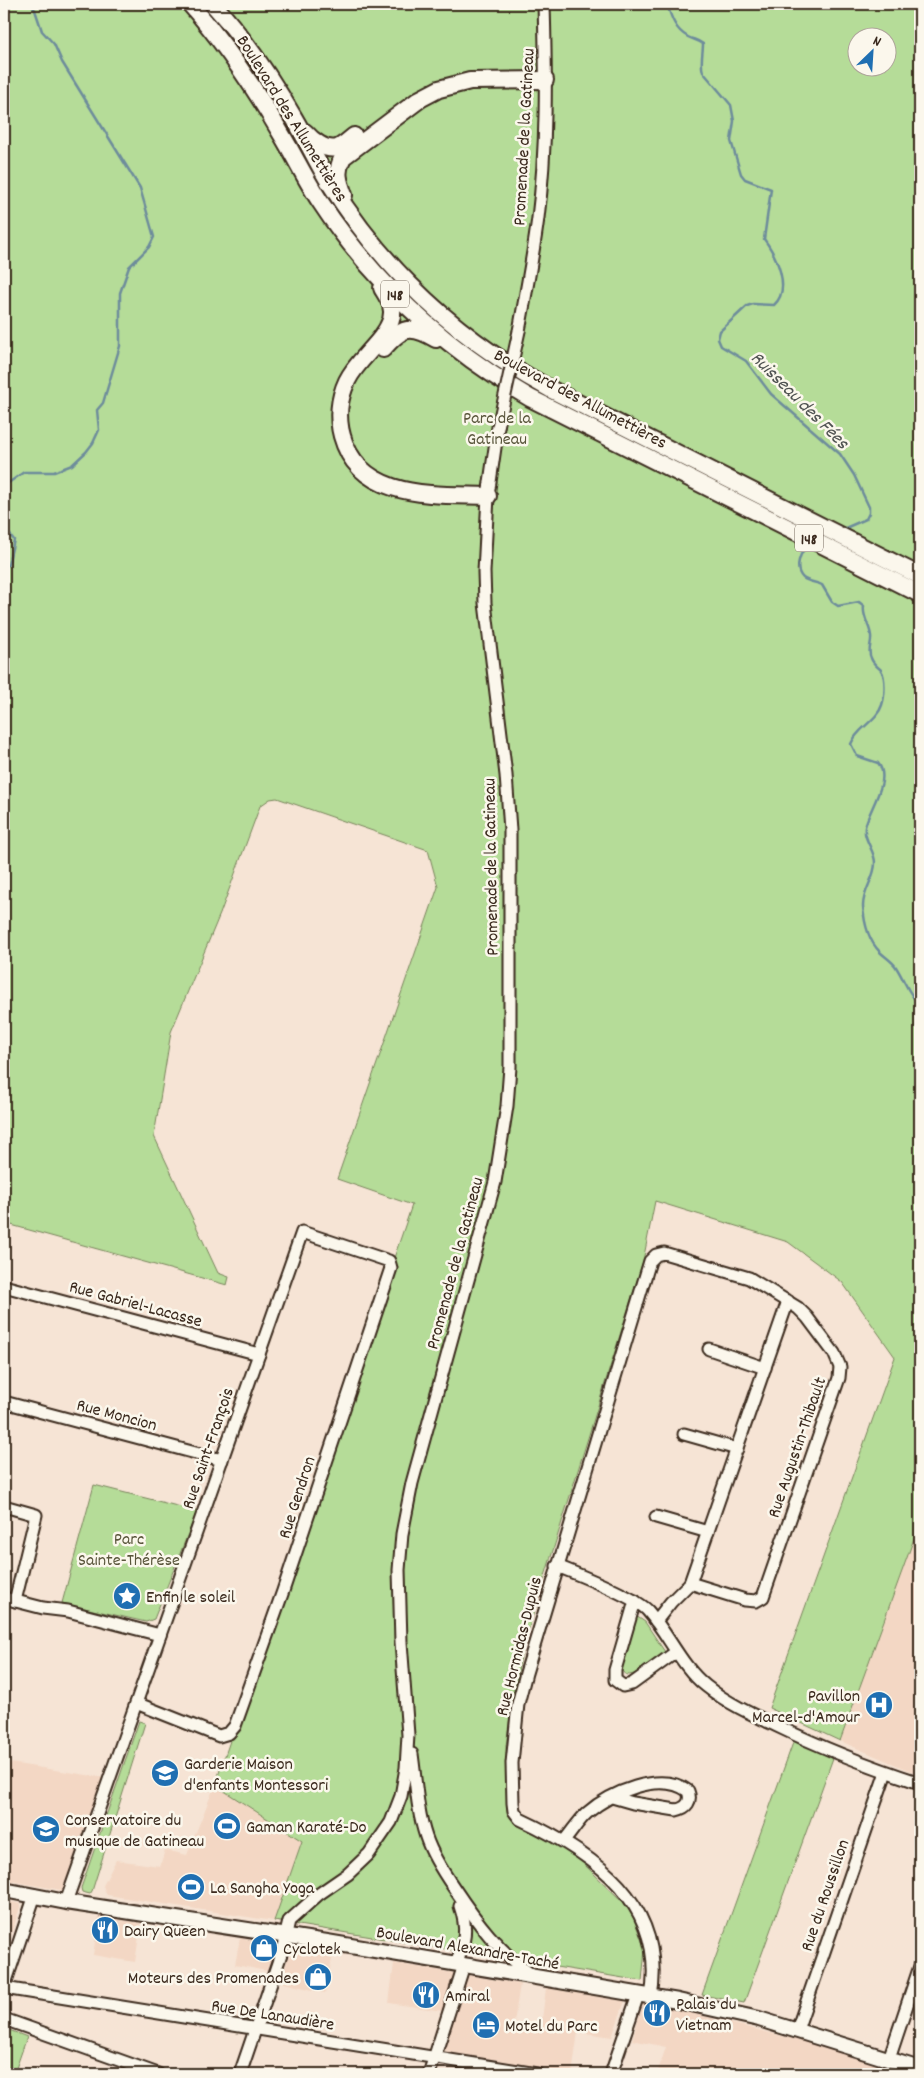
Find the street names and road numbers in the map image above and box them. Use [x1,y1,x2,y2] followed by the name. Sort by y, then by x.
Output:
[229,31,353,208] street label: Boulevard des Allumettières
[508,48,543,226] street label: Promenade de la Gatineau
[381,280,409,308] road number: 148
[489,344,671,456] street label: Boulevard des Allumettières
[795,524,823,552] road number: 148
[478,778,507,956] street label: Promenade de la Gatineau
[421,1175,491,1353] street label: Promenade de la Gatineau
[66,1276,205,1335] street label: Rue Gabriel-Lacasse
[763,1374,834,1522] street label: Rue Augustin-Thibault
[177,1385,242,1513] street label: Rue Saint-François
[73,1394,159,1439] street label: Rue Moncion
[273,1453,323,1542] street label: Rue Gendron
[491,1574,550,1719] street label: Rue Hormidas-Dupuis
[796,1837,857,1955] street label: Rue du Roussillon
[374,1921,561,1978] street label: Boulevard Alexandre-Taché
[209,1994,336,2039] street label: Rue De Lanaudière

